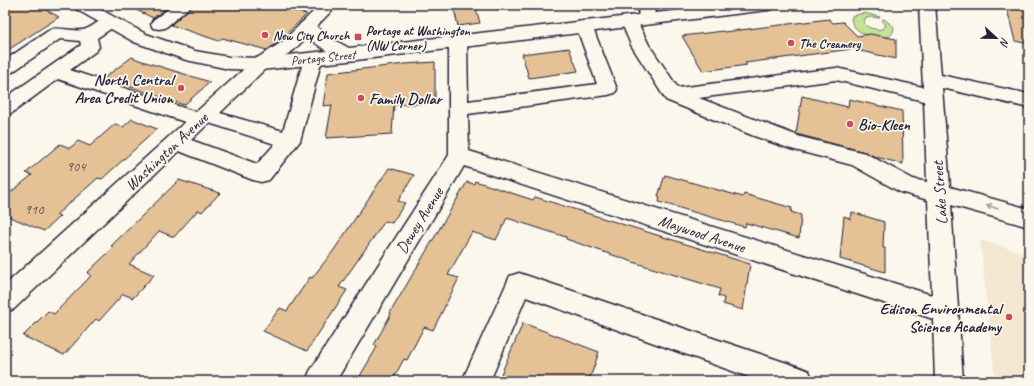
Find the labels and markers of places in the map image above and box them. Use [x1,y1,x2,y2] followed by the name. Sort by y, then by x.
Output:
[366,23,471,54] place label: Portage at Washington (NW Corner)
[273,28,350,44] place label: New City Church
[260,30,270,40] marker: New City Church
[353,32,363,42] marker: Portage at Washington (NW Corner)
[799,36,862,52] place label: The Creamery
[786,38,796,48] marker: The Creamery
[75,70,176,108] place label: North Central Area Credit Union
[176,83,186,93] marker: North Central Area Credit Union
[369,89,444,109] place label: Family Dollar
[356,93,366,103] marker: Family Dollar
[858,115,910,135] place label: Bio-Kleen
[845,119,855,129] marker: Bio-Kleen
[880,299,1004,337] place label: Edison Environmental Science Academy
[1004,312,1014,322] marker: Edison Environmental Science Academy

